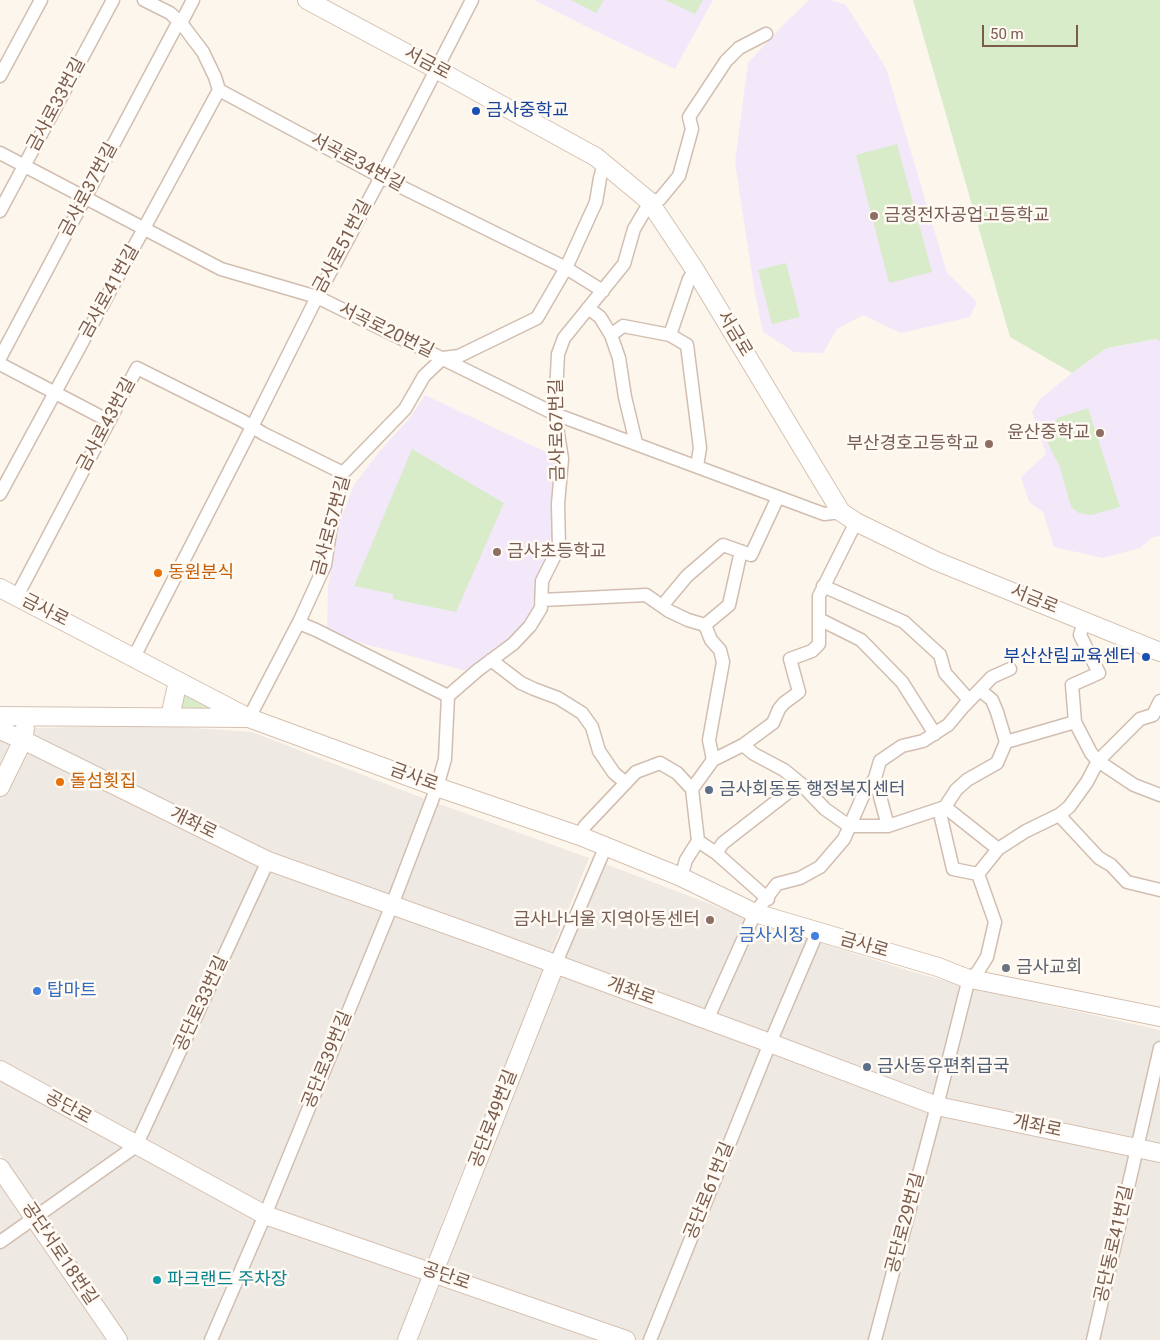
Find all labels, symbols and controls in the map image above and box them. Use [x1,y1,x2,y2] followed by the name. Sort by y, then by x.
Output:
[985,15,1081,47] scale bar
[990,25,1024,43] text: 50 m
[400,43,454,85] street label: 서금로
[23,54,91,156] street label: 금사로33번길
[486,100,569,122] place label: 금사중학교
[470,105,482,117] marker: 금사중학교
[306,129,408,197] street label: 서곡로34번길
[55,139,123,241] street label: 금사로37번길
[309,196,377,298] street label: 금사로51번길
[884,205,1050,227] place label: 금정전자공업고등학교
[868,210,880,222] marker: 금정전자공업고등학교
[76,242,144,342] street label: 금사로41번길
[335,299,437,363] street label: 서곡로20번길
[712,307,756,361] street label: 서금로
[73,374,141,476] street label: 금사로43번길
[546,378,570,482] street label: 금사로67번길
[1007,422,1090,444] place label: 윤산중학교
[1094,427,1106,439] marker: 윤산중학교
[847,433,979,455] place label: 부산경호고등학교
[983,438,995,450] marker: 부산경호고등학교
[308,473,356,579] street label: 금사로57번길
[507,541,606,563] place label: 금사초등학교
[491,546,503,558] marker: 금사초등학교
[168,562,234,584] place label: 동원분식
[152,567,164,579] marker: 동원분식
[1007,581,1061,619] street label: 서금로
[18,590,72,632] street label: 금사로
[1004,646,1136,668] place label: 부산산림교육센터
[1140,651,1152,663] marker: 부산산림교육센터
[387,759,441,797] street label: 금사로
[70,771,136,793] place label: 돌섬횟집
[54,776,66,788] marker: 돌섬횟집
[719,779,906,801] place label: 금사회동동 행정복지센터
[703,784,715,796] marker: 금사회동동 행정복지센터
[166,803,220,845] street label: 개좌로
[513,909,700,931] place label: 금사나너울 지역아동센터
[704,914,716,926] marker: 금사나너울 지역아동센터
[739,925,805,947] place label: 금사시장
[837,929,891,963] street label: 금사로
[809,930,821,942] marker: 금사시장
[170,953,234,1055] street label: 공단로33번길
[1016,957,1082,979] place label: 금사교회
[1000,962,1012,974] marker: 금사교회
[604,973,658,1011] street label: 개좌로
[47,980,97,1002] place label: 탑마트
[31,985,43,997] marker: 탑마트
[299,1008,357,1112] street label: 공단로39번길
[877,1056,1009,1078] place label: 금사동우편취급국
[861,1061,873,1073] marker: 금사동우편취급국
[465,1067,523,1171] street label: 공단로49번길
[41,1087,95,1129] street label: 공단로
[1010,1111,1064,1143] street label: 개좌로
[681,1139,739,1243] street label: 공단로61번길
[882,1170,930,1276] street label: 공단로29번길
[1091,1183,1139,1305] street label: 공단동로41번길
[17,1198,101,1310] street label: 공단서로18번길
[419,1259,473,1295] street label: 공단로
[167,1269,287,1291] place label: 파크랜드 주차장
[151,1274,163,1286] marker: 파크랜드 주차장

